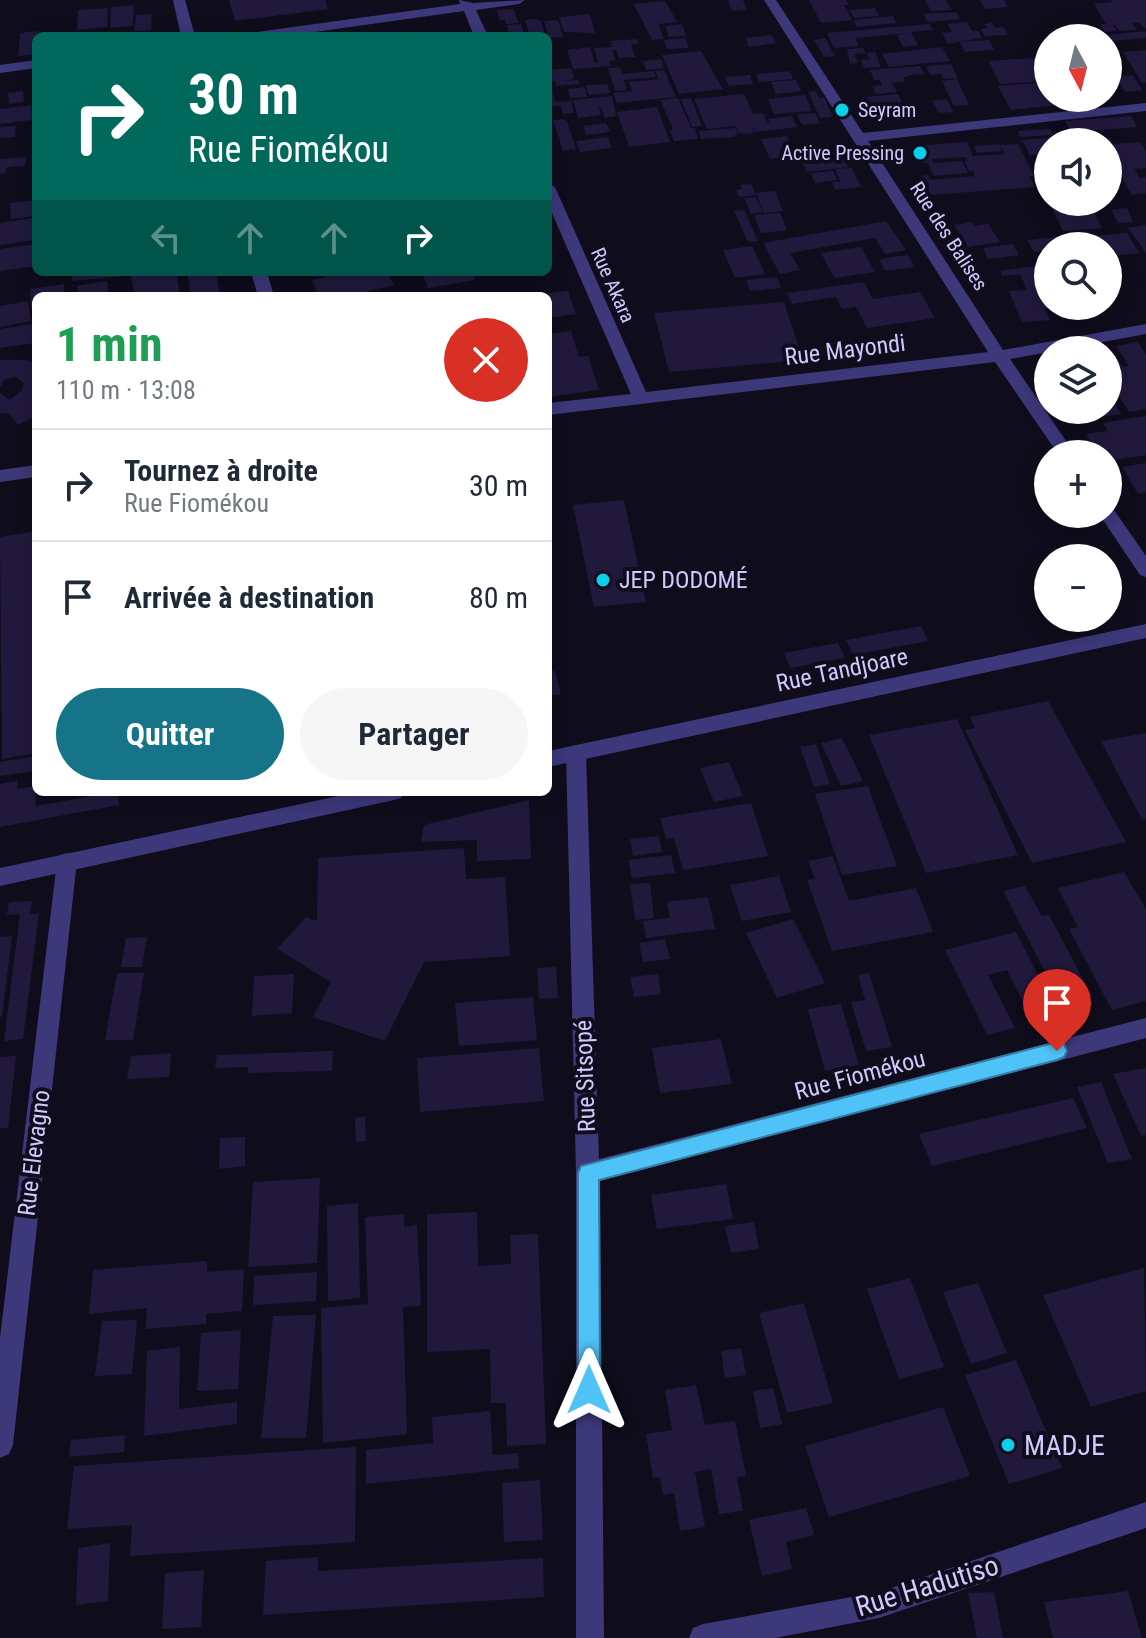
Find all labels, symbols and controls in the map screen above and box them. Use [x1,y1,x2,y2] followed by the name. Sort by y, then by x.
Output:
[1034,24,1122,112] north arrow
[1034,24,1122,632] map controls
[188,62,299,128] text: 30 m
[56,64,160,168] icon: right
[858,98,916,122] place label: Seyram
[833,101,851,119] marker: Seyram
[1034,128,1122,216] button: sound
[188,129,389,171] text: Rue Fiomékou
[782,141,904,165] place label: Active Pressing
[911,144,929,162] marker: Active Pressing
[905,177,993,295] street label: Rue des Balises
[144,216,188,260] icon: left
[228,216,272,260] icon: ahead
[312,216,356,260] icon: ahead
[396,216,440,260] icon: right
[1034,232,1122,320] button: search
[586,244,640,326] street label: Rue Akara
[56,316,163,373] text: 1 min
[444,318,528,402] button: close
[783,329,907,371] street label: Rue Mayondi
[1034,336,1122,424] button: layers
[56,375,196,405] text: 110 m · 13:08
[1034,440,1122,528] button: +
[124,453,318,488] text: Tournez à droite
[56,463,100,507] icon: right
[469,468,528,503] text: 30 m
[124,488,269,518] text: Rue Fiomékou
[1034,544,1122,632] button: −
[619,566,748,594] place label: JEP DODOMÉ
[594,571,612,589] marker: JEP DODOMÉ
[56,575,100,619] icon: arrive
[124,580,374,615] text: Arrivée à destination
[469,580,528,615] text: 80 m
[774,642,910,698] street label: Rue Tandjoare
[56,688,284,780] button: Quitter
[300,688,528,780] button: Partager
[1023,969,1091,1051] pin
[1035,981,1079,1025] icon: arrive
[569,1019,601,1133] street label: Rue Sitsopé
[792,1044,928,1106] street label: Rue Fiomékou
[12,1088,56,1218] street label: Rue Elevagno
[547,1348,631,1432] position arrow
[1024,1429,1105,1462] place label: MADJE
[999,1436,1017,1454] marker: MADJE
[852,1549,1002,1623] street label: Rue Hadutiso

